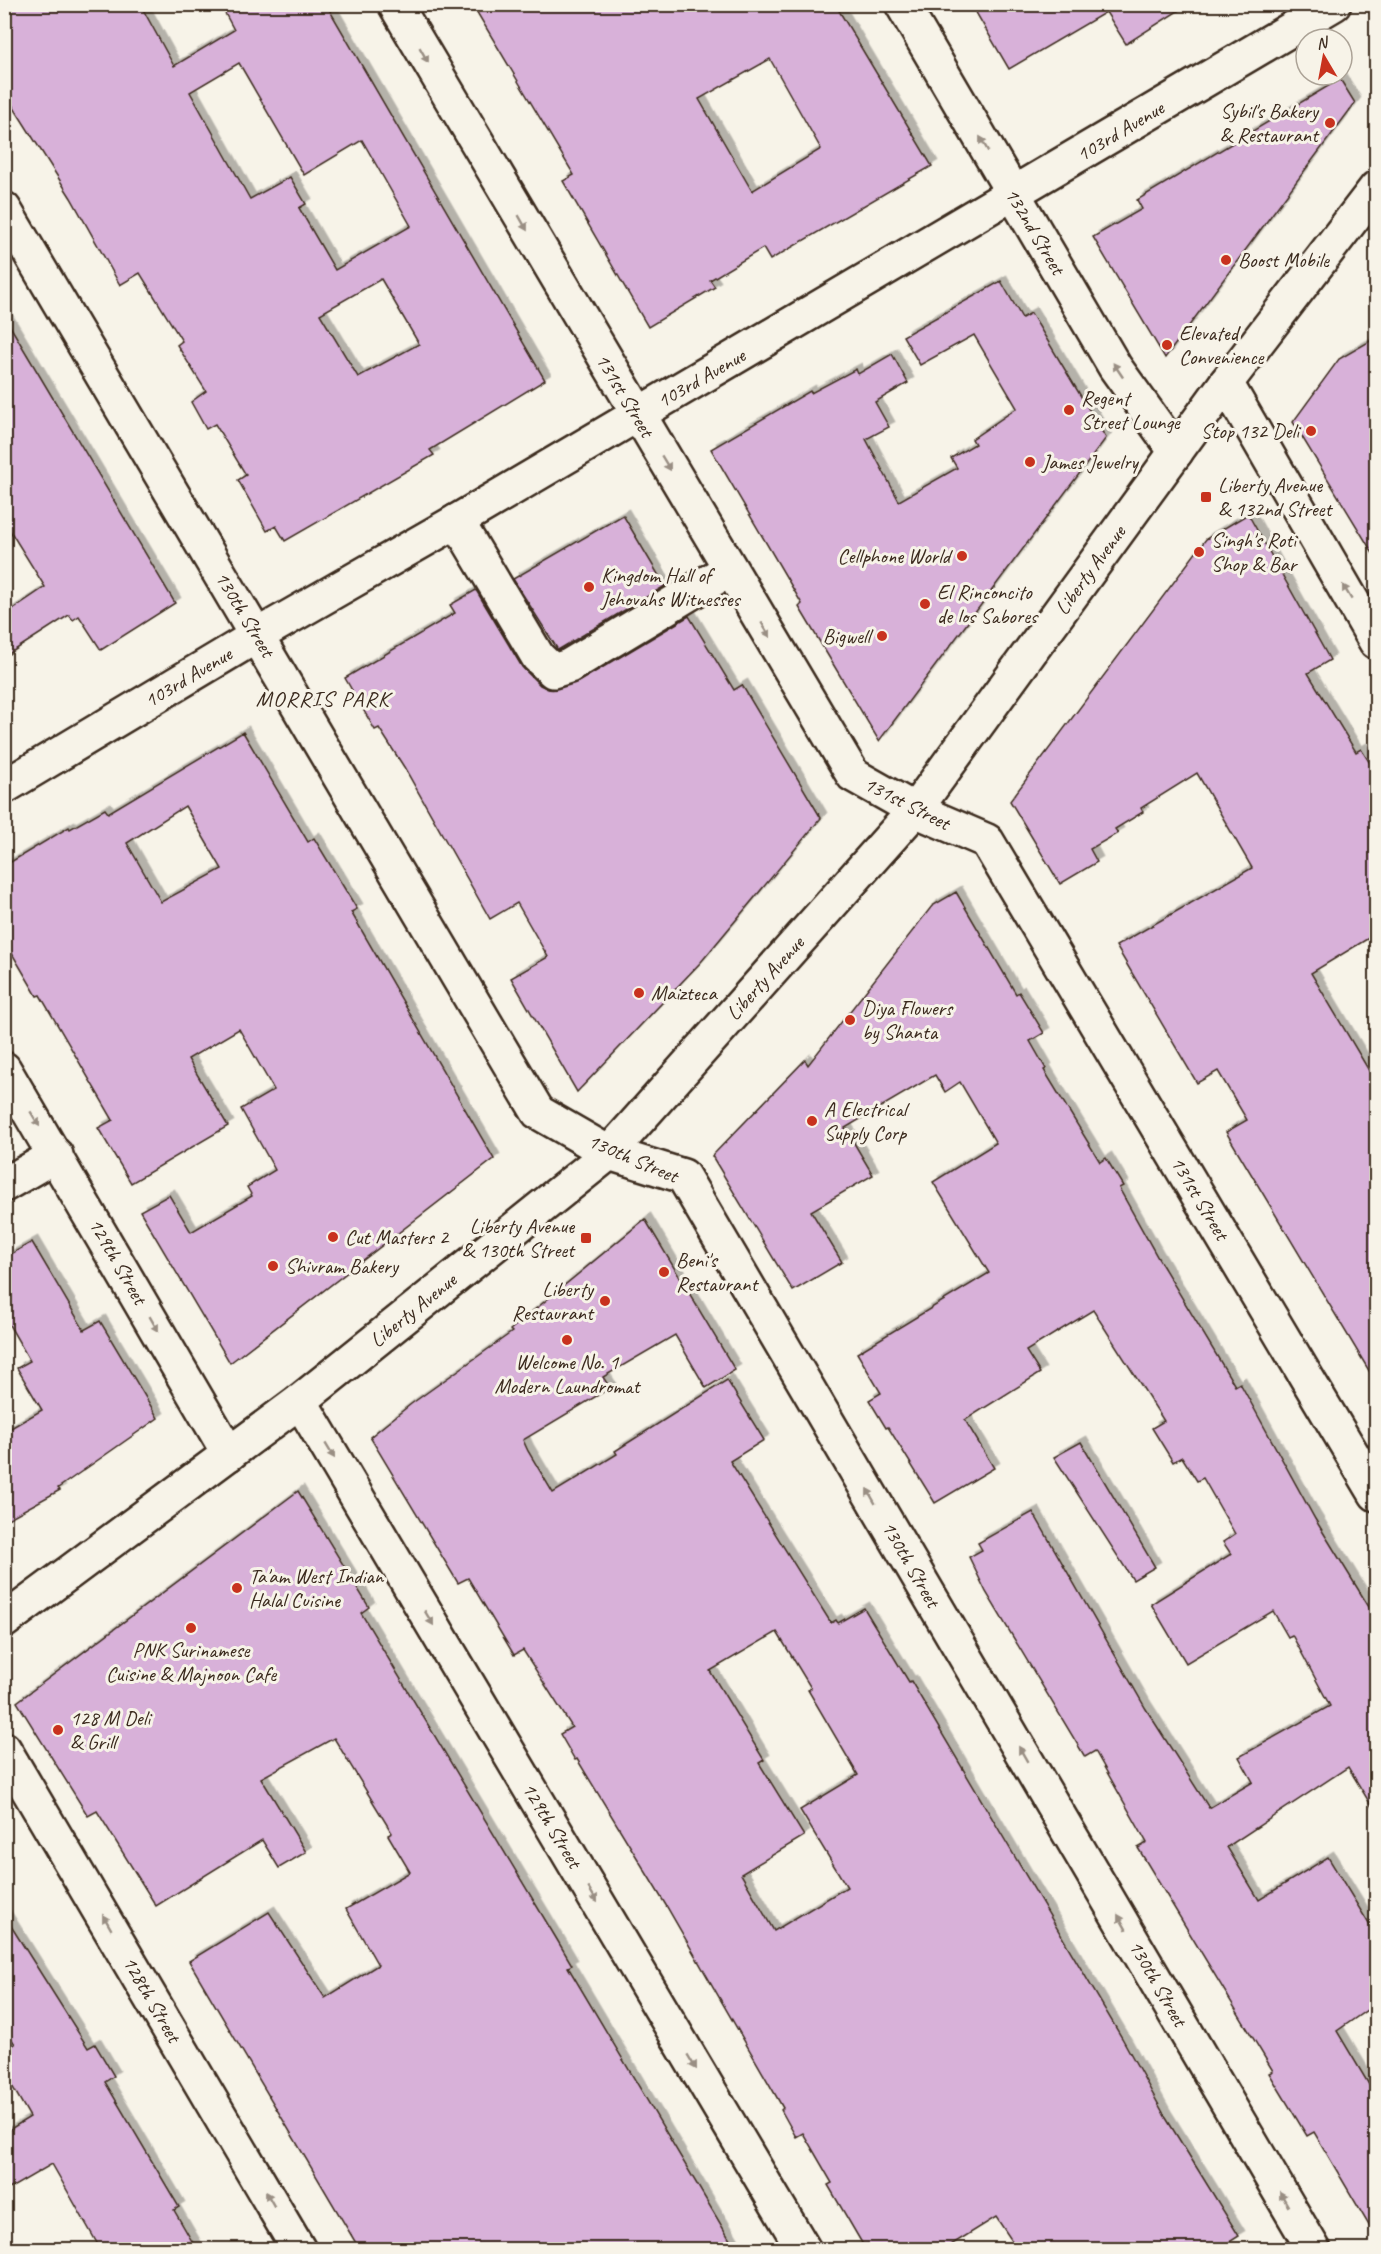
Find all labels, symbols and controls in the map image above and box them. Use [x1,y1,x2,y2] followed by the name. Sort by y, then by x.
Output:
[1294,27,1354,87] north arrow
[1315,32,1331,54] text: N
[419,47,430,63] one-way arrow
[1071,94,1170,167] street label: 103rd Avenue
[1220,98,1320,148] place label: Sybil's Bakery & Restaurant
[1323,116,1337,130] marker: Sybil's Bakery & Restaurant
[978,136,989,152] one-way arrow
[999,183,1072,281] street label: 132nd Street
[518,215,529,231] one-way arrow
[1238,247,1330,273] place label: Boost Mobile
[1219,253,1233,267] marker: Boost Mobile
[1179,320,1265,370] place label: Elevated Convenience
[1160,338,1174,352] marker: Elevated Convenience
[652,342,751,414] street label: 103rd Avenue
[590,348,661,443] street label: 131st Street
[1113,362,1124,378] one-way arrow
[1081,385,1181,435] place label: Regent Street Lounge
[1062,403,1076,417] marker: Regent Street Lounge
[1201,418,1302,444] place label: Stop 132 Deli
[1304,424,1318,438] marker: Stop 132 Deli
[1041,449,1139,475] place label: James Jewelry
[660,455,671,471] one-way arrow
[1023,455,1037,469] marker: James Jewelry
[1218,472,1333,522] place label: Liberty Avenue & 132nd Street
[1199,490,1213,504] marker: Liberty Avenue & 132nd Street
[1049,519,1132,620] street label: Liberty Avenue
[1211,527,1299,577] place label: Singh's Roti Shop & Bar
[838,543,954,569] place label: Cellphone World
[1192,545,1206,559] marker: Singh's Roti Shop & Bar
[955,549,969,563] marker: Cellphone World
[600,562,742,612] place label: Kingdom Hall of Jehovahs Witnesses
[209,566,282,663] street label: 130th Street
[937,579,1039,629] place label: El Rinconcito de los Sabores
[582,580,596,594] marker: Kingdom Hall of Jehovahs Witnesses
[1341,584,1352,600] one-way arrow
[918,597,932,611] marker: El Rinconcito de los Sabores
[761,622,772,638] one-way arrow
[823,623,873,649] place label: Bigwell
[875,629,889,643] marker: Bigwell
[139,640,238,713] street label: 103rd Avenue
[256,685,393,713] district label: MORRIS PARK
[860,770,956,837] street label: 131st Street
[720,930,810,1025] street label: Liberty Avenue
[651,980,718,1006] place label: Maizteca
[632,986,646,1000] marker: Maizteca
[862,995,954,1045] place label: Diya Flowers by Shanta
[843,1013,857,1027] marker: Diya Flowers by Shanta
[824,1096,910,1146] place label: A Electrical Supply Corp
[29,1111,40,1127] one-way arrow
[805,1114,819,1128] marker: A Electrical Supply Corp
[584,1127,684,1189] street label: 130th Street
[1165,1151,1236,1246] street label: 131st Street
[83,1213,154,1311] street label: 129th Street
[462,1213,576,1263] place label: Liberty Avenue & 130th Street
[345,1224,450,1250] place label: Cut Masters 2
[326,1230,340,1244] marker: Cut Masters 2
[579,1231,593,1245] marker: Liberty Avenue & 130th Street
[676,1247,759,1297] place label: Beni's Restaurant
[285,1253,400,1279] place label: Shivram Bakery
[266,1259,280,1273] marker: Shivram Bakery
[657,1265,671,1279] marker: Beni's Restaurant
[364,1266,463,1353] street label: Liberty Avenue
[512,1276,595,1326] place label: Liberty Restaurant
[598,1294,612,1308] marker: Liberty Restaurant
[149,1316,159,1333] one-way arrow
[560,1333,574,1347] marker: Welcome No. 1 Modern Laundromat
[494,1349,642,1399] place label: Welcome No. 1 Modern Laundromat
[324,1443,335,1459] one-way arrow
[866,1487,876,1504] one-way arrow
[876,1516,947,1614] street label: 130th Street
[249,1563,385,1613] place label: Ta'am West Indian Halal Cuisine
[230,1581,244,1595] marker: Ta'am West Indian Halal Cuisine
[424,1610,434,1627] one-way arrow
[184,1621,198,1635] marker: PNK Surinamese Cuisine & Majnoon Cafe
[106,1637,277,1687] place label: PNK Surinamese Cuisine & Majnoon Cafe
[70,1705,153,1755] place label: 128 M Deli & Grill
[51,1723,65,1737] marker: 128 M Deli & Grill
[1018,1745,1028,1762] one-way arrow
[516,1777,589,1874] street label: 129th Street
[588,1887,598,1904] one-way arrow
[102,1914,112,1931] one-way arrow
[1116,1914,1127,1930] one-way arrow
[1123,1935,1194,2033] street label: 130th Street
[117,1951,188,2049] street label: 128th Street
[687,2054,698,2070] one-way arrow
[264,2191,275,2207] one-way arrow
[1279,2191,1290,2207] one-way arrow

